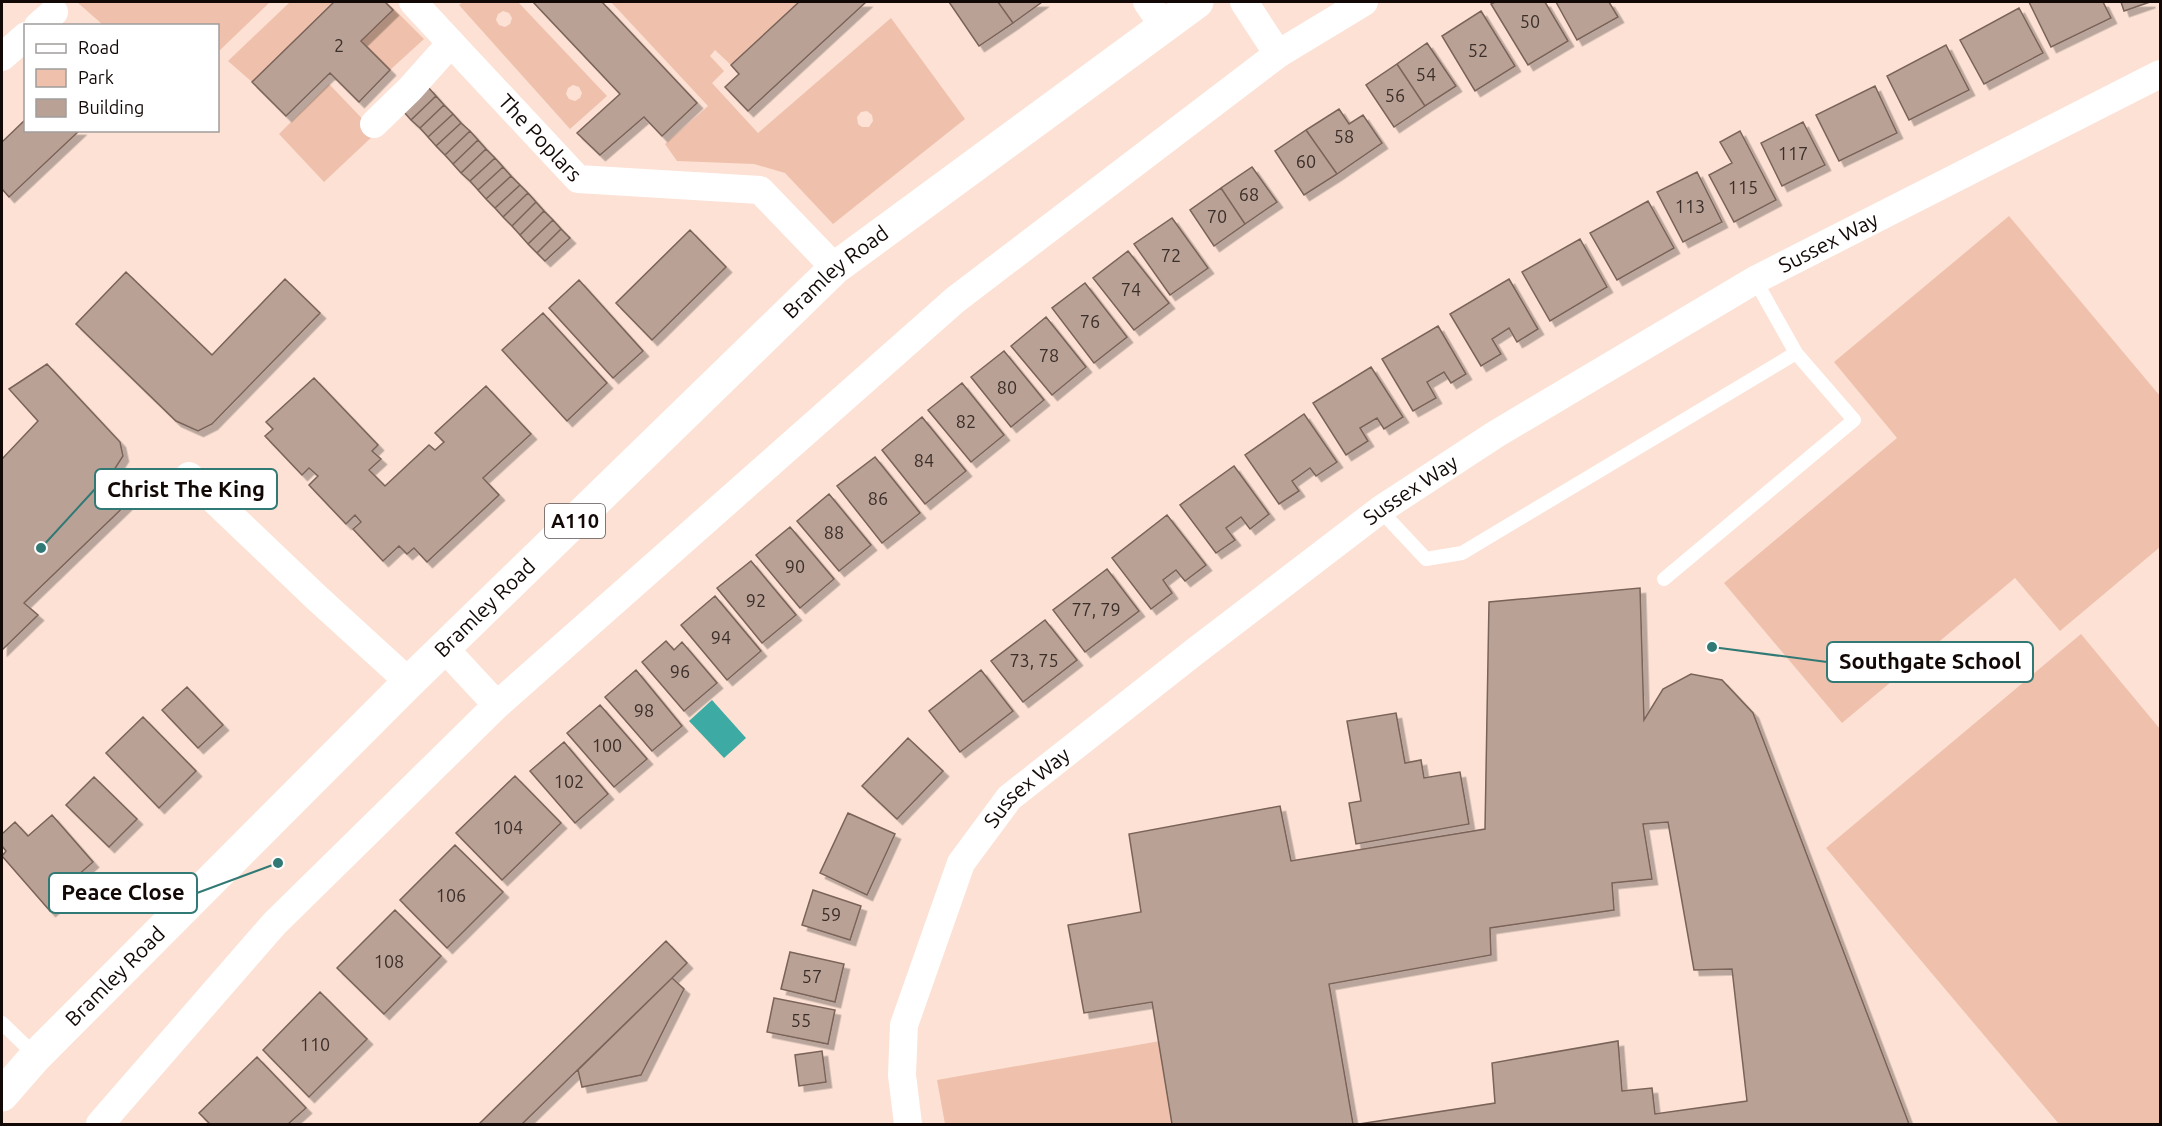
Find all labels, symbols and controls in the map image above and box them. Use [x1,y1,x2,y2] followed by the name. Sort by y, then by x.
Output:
[1520,11,1540,31] house number: 50
[24,24,219,132] legend
[334,35,344,55] house number: 2
[78,37,120,57] text: Road
[1468,40,1488,60] house number: 52
[1416,64,1436,84] house number: 54
[78,67,114,87] text: Park
[1385,85,1405,105] house number: 56
[494,89,587,186] street label: The Poplars
[78,97,144,117] text: Building
[1334,126,1354,146] house number: 58
[1778,143,1808,163] house number: 117
[1296,151,1316,171] house number: 60
[1728,177,1758,197] house number: 115
[1239,184,1259,204] house number: 68
[1675,196,1705,216] house number: 113
[1207,206,1227,226] house number: 70
[1774,207,1882,277] street label: Sussex Way
[778,220,893,323] street label: Bramley Road
[1161,245,1181,265] house number: 72
[1121,279,1141,299] house number: 74
[1080,311,1100,331] house number: 76
[1039,345,1059,365] house number: 78
[997,377,1017,397] house number: 80
[956,411,976,431] house number: 82
[914,450,934,470] house number: 84
[1358,450,1462,530] street label: Sussex Way
[95,469,277,509] callout: Christ The King
[107,476,265,501] text: Christ The King
[868,488,888,508] house number: 86
[545,504,605,538] road number: A110
[824,522,844,542] house number: 88
[429,553,540,662] street label: Bramley Road
[785,556,805,576] house number: 90
[746,590,766,610] house number: 92
[1071,599,1121,619] house number: 77, 79
[711,627,731,647] house number: 94
[1827,642,2033,682] callout: Southgate School
[1839,648,2021,673] text: Southgate School
[1009,650,1059,670] house number: 73, 75
[670,661,690,681] house number: 96
[634,700,654,720] house number: 98
[592,735,622,755] house number: 100
[978,742,1074,832] street label: Sussex Way
[554,771,584,791] house number: 102
[493,817,523,837] house number: 104
[49,873,197,913] callout: Peace Close
[61,879,185,904] text: Peace Close
[436,885,466,905] house number: 106
[821,904,841,924] house number: 59
[60,921,169,1031] street label: Bramley Road
[374,951,404,971] house number: 108
[802,966,822,986] house number: 57
[791,1010,811,1030] house number: 55
[300,1034,330,1054] house number: 110

